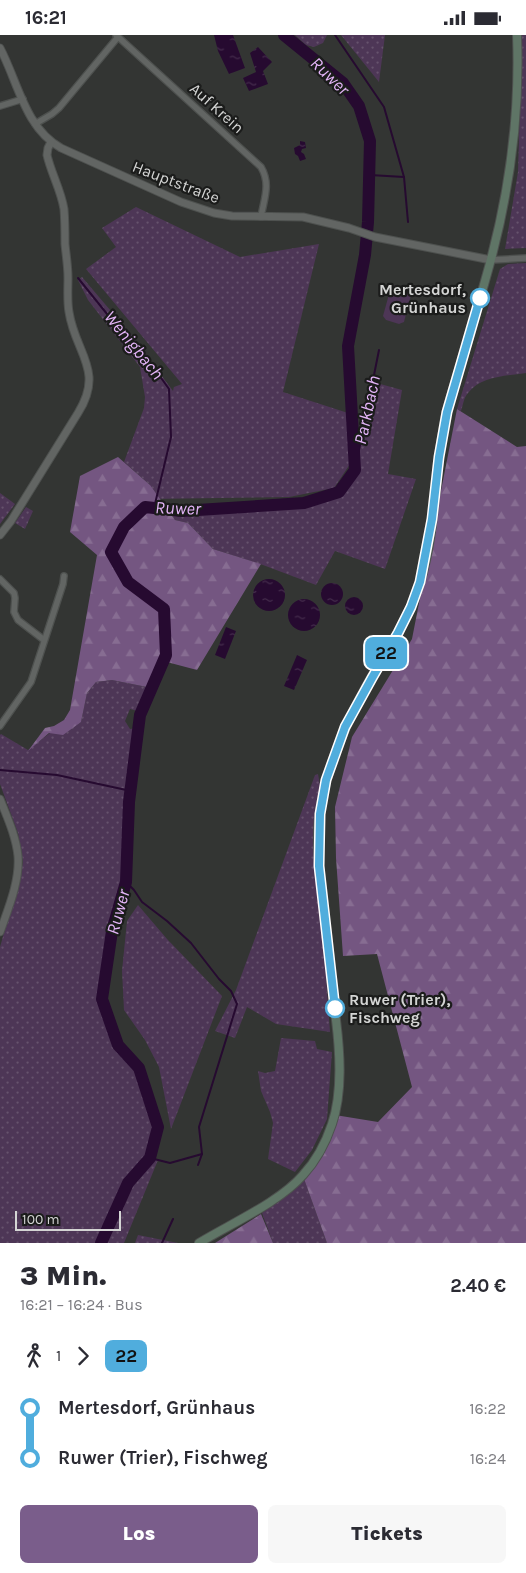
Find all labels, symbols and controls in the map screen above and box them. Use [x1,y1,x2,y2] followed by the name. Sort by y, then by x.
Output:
[25,7,67,29] text: 16:21
[306,52,355,100] water label: Ruwer
[186,79,248,137] street label: Auf Krein
[130,157,222,207] street label: Hauptstraße
[379,280,466,317] place label: Mertesdorf, Grünhaus
[470,288,490,308] marker: Mertesdorf, Grünhaus
[99,306,169,384] water label: Wenigbach
[349,373,385,447] water label: Parkbach
[155,496,202,520] water label: Ruwer
[364,637,408,669] line badge: 22
[375,642,397,664] text: 22
[101,886,135,937] water label: Ruwer
[349,990,451,1027] place label: Ruwer (Trier), Fischweg
[325,998,345,1018] marker: Ruwer (Trier), Fischweg
[15,1208,121,1231] scale bar
[22,1211,60,1228] text: 100 m
[20,1259,106,1292] text: 3 Min.
[450,1275,506,1297] text: 2.40 €
[20,1295,143,1314] text: 16:21 – 16:24 · Bus
[20,1342,48,1370] icon: walk
[69,1342,97,1370] icon: forward
[115,1345,137,1367] text: 22
[56,1346,61,1365] text: 1
[58,1397,255,1419] text: Mertesdorf, Grünhaus
[469,1399,506,1418] text: 16:22
[58,1447,267,1469] text: Ruwer (Trier), Fischweg
[470,1449,506,1468] text: 16:24
[20,1505,258,1563] button: Los
[268,1505,506,1563] button: Tickets

